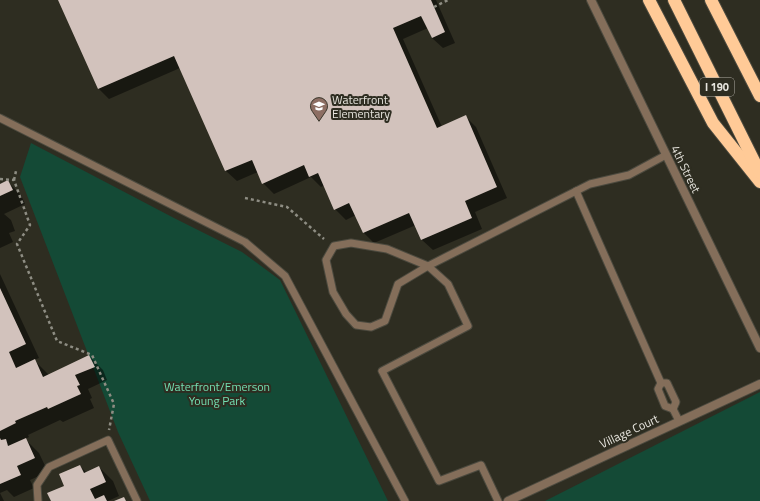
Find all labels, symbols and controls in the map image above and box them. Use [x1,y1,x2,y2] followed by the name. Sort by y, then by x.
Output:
[700,78,734,96] road number: I 190
[332,90,390,123] place label: Waterfront Elementary
[309,96,329,121] school or university icon: Waterfront Elementary
[666,142,706,197] street label: 4th Street
[164,377,270,410] park label: Waterfront/Emerson Young Park
[596,409,663,453] street label: Village Court

